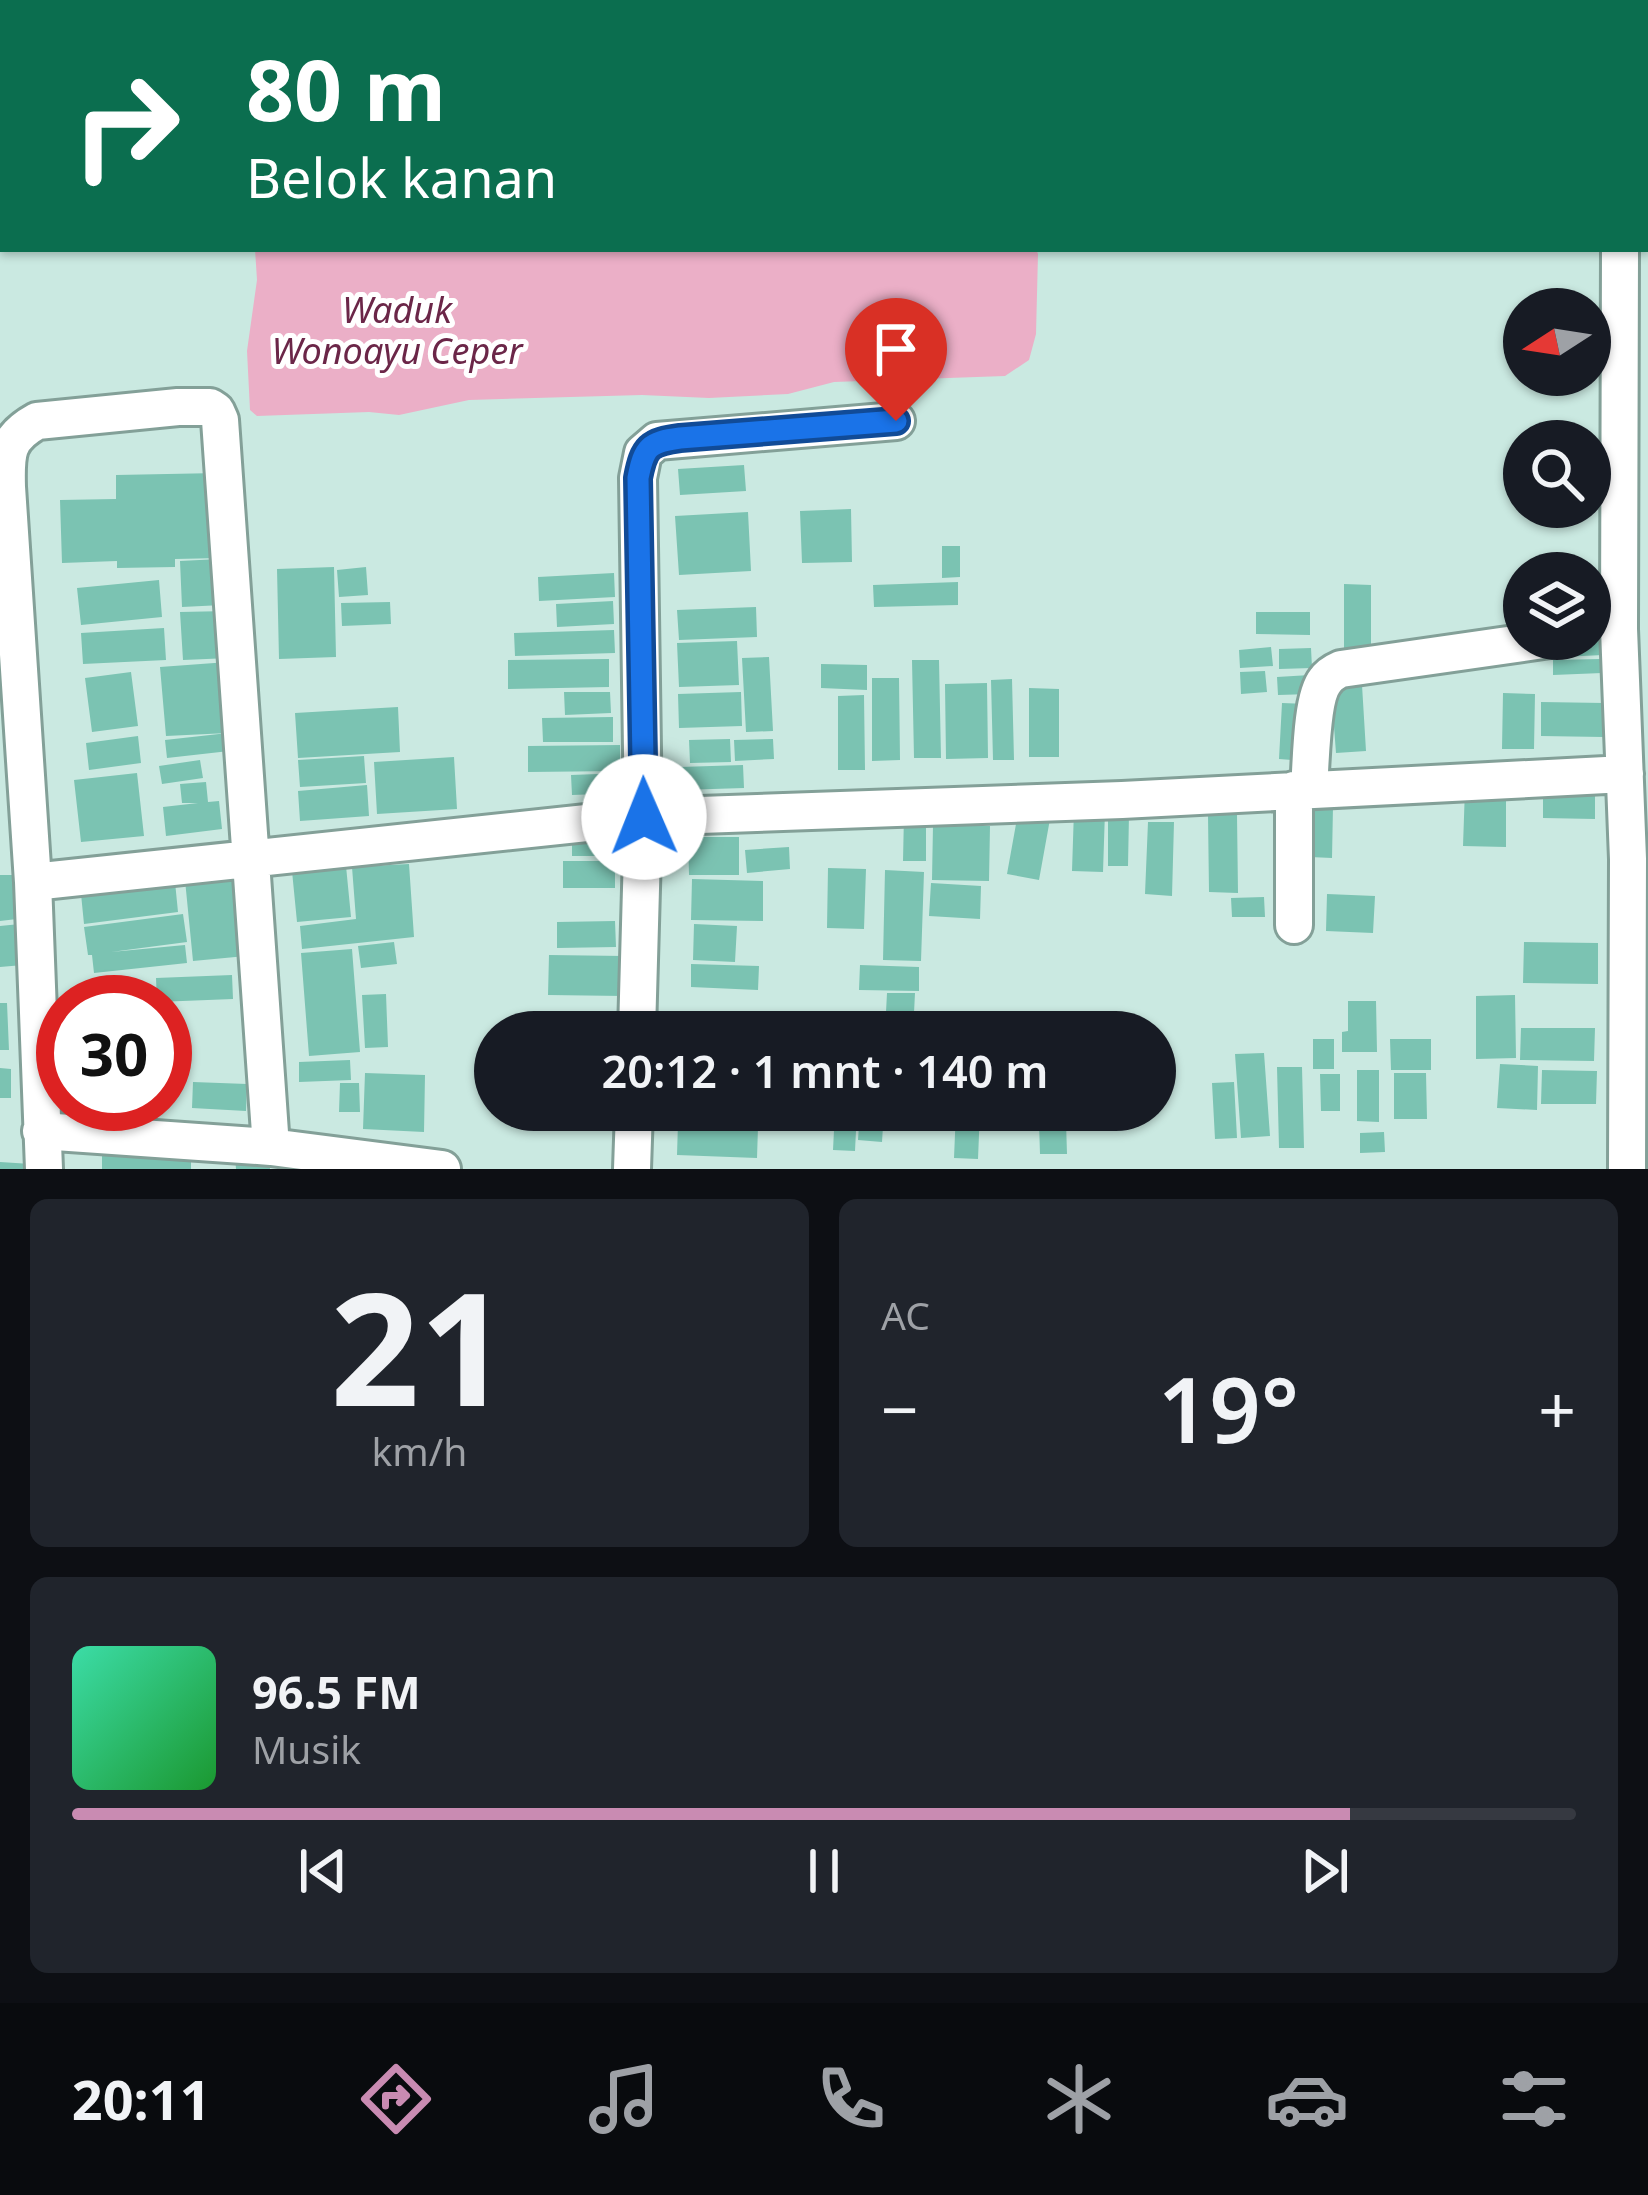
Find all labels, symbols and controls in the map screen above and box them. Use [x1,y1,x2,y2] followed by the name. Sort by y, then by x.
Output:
[246,31,446,146] text: 80 m
[48,48,204,204] icon: right
[246,140,557,214] text: Belok kanan
[271,285,524,375] water label: Waduk Wonoayu Ceper
[1503,288,1611,396] north arrow
[1503,288,1611,660] map controls
[845,298,947,421] pin
[863,316,929,382] icon: arrive
[1503,420,1611,528] button: search
[1503,552,1611,660] button: layers
[581,754,707,880] position arrow
[36,975,192,1131] speed limit sign: 30
[602,1040,1048,1101] text: 20:12 · 1 mnt · 140 m
[330,1239,509,1452] text: 21
[881,1288,930,1341] text: AC
[1158,1347,1299,1469] text: 19°
[881,1363,919,1453] text: −
[1538,1363,1576,1453] text: +
[372,1424,467,1477] text: km/h
[252,1661,421,1722] text: 96.5 FM
[252,1722,361,1775] text: Musik
[290,1838,356,1904] icon: previous
[791,1838,857,1904] icon: pause
[1292,1838,1358,1904] icon: next
[354,2057,438,2141] icon: directions
[582,2057,666,2141] icon: music
[809,2057,893,2141] icon: phone
[1037,2057,1121,2141] icon: climate
[1265,2057,1349,2141] icon: car
[1492,2057,1576,2141] icon: filters
[72,2062,211,2136] text: 20:11

